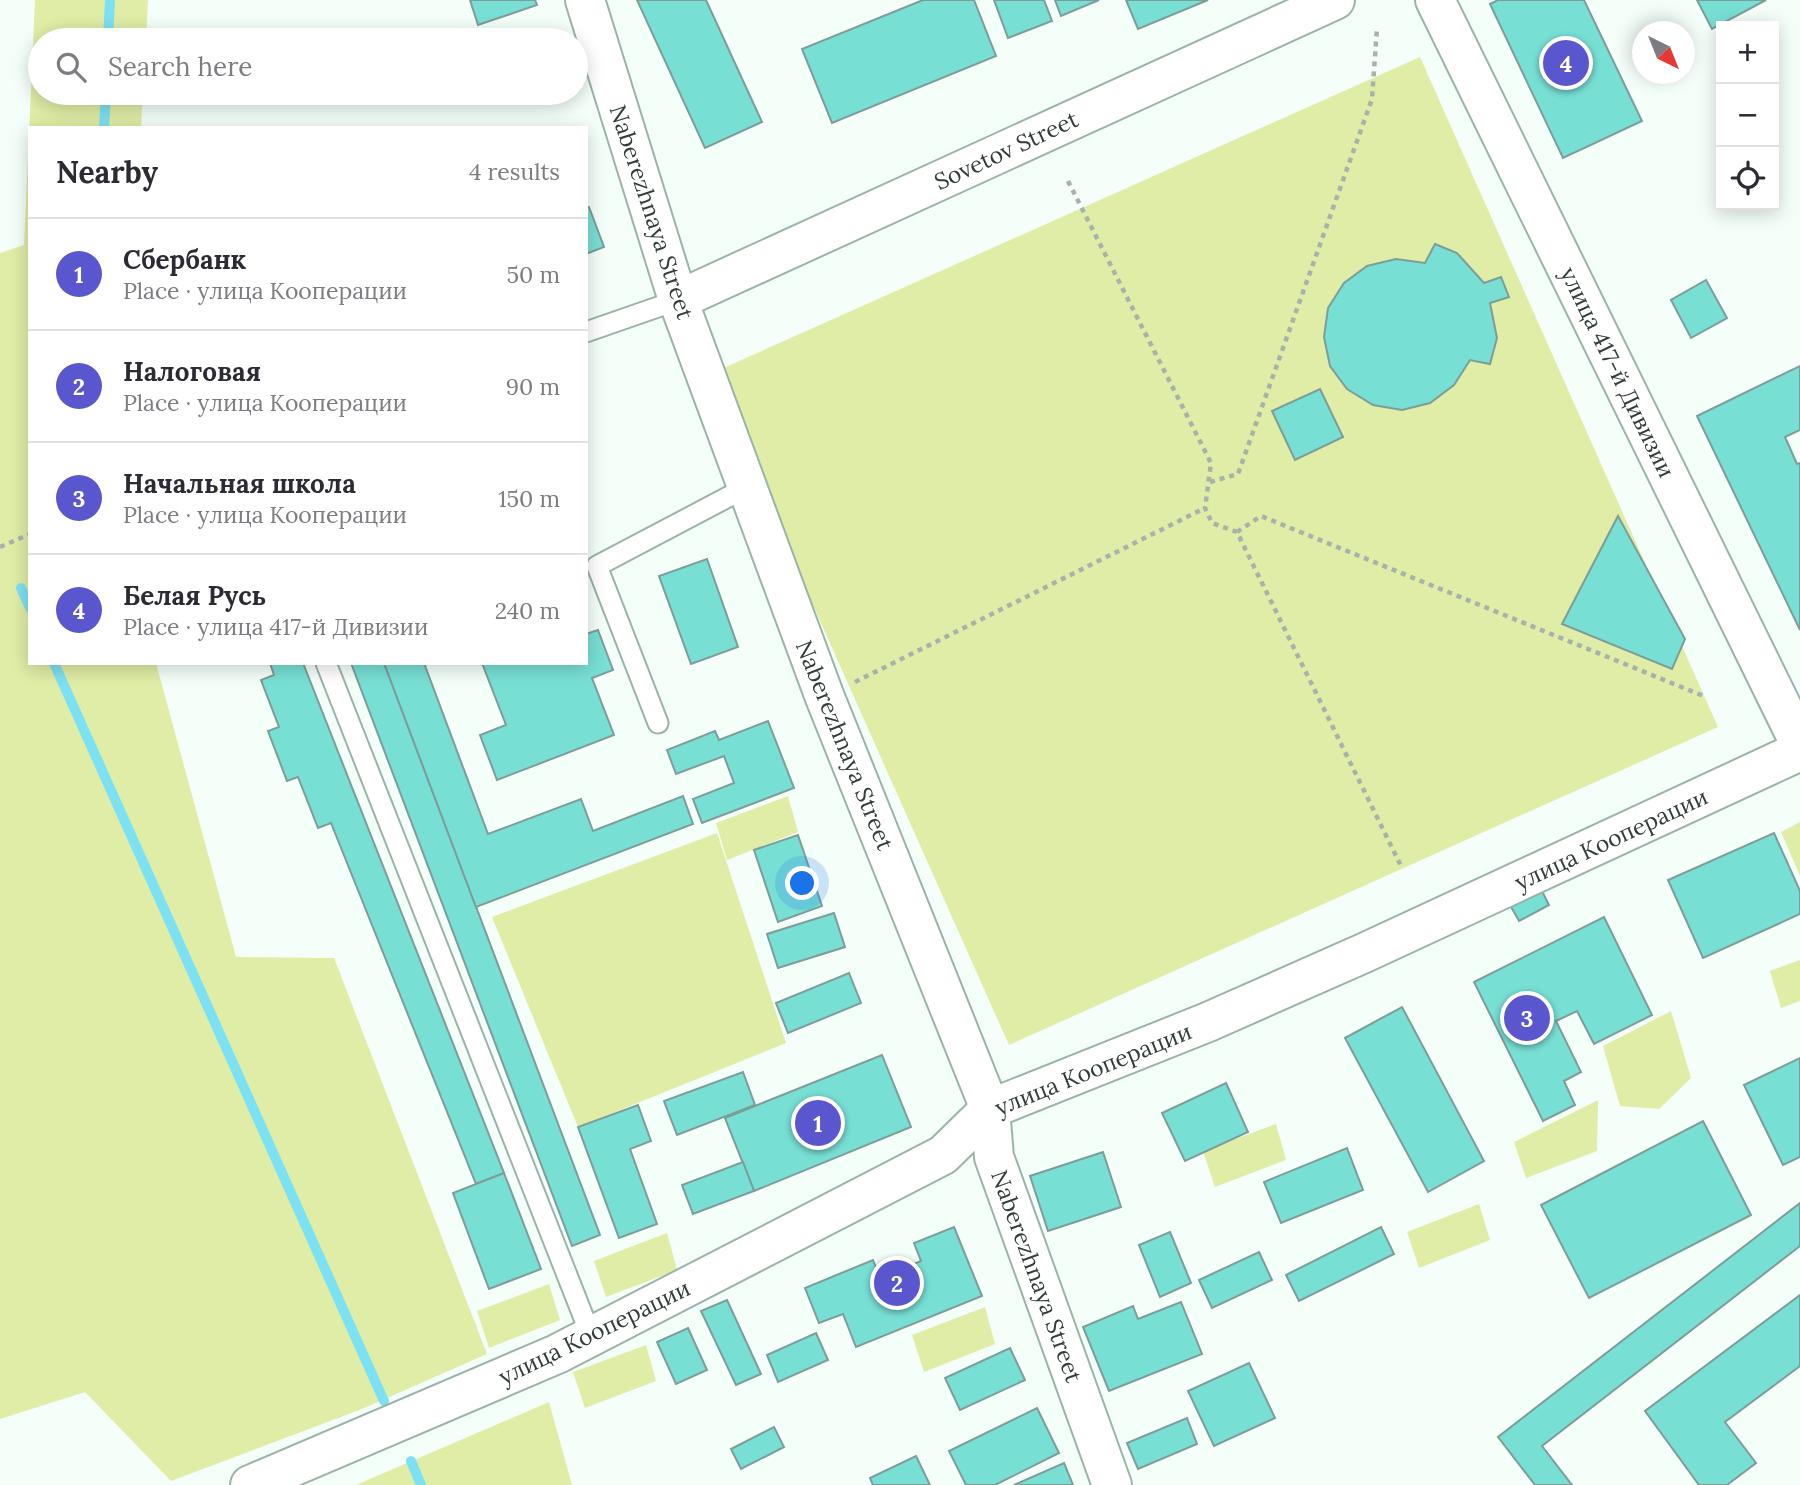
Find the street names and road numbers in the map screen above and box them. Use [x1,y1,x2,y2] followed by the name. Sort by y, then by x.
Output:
[604,101,700,323] street label: Naberezhnaya Street
[929,104,1083,196] street label: Sovetov Street
[1554,262,1682,482] street label: улица 417-й Дивизии
[790,636,900,854] street label: Naberezhnaya Street
[1510,782,1712,896] street label: улица Кооперации
[990,1016,1196,1122] street label: улица Кооперации
[985,1166,1089,1386] street label: Naberezhnaya Street
[493,1273,695,1391] street label: улица Кооперации

